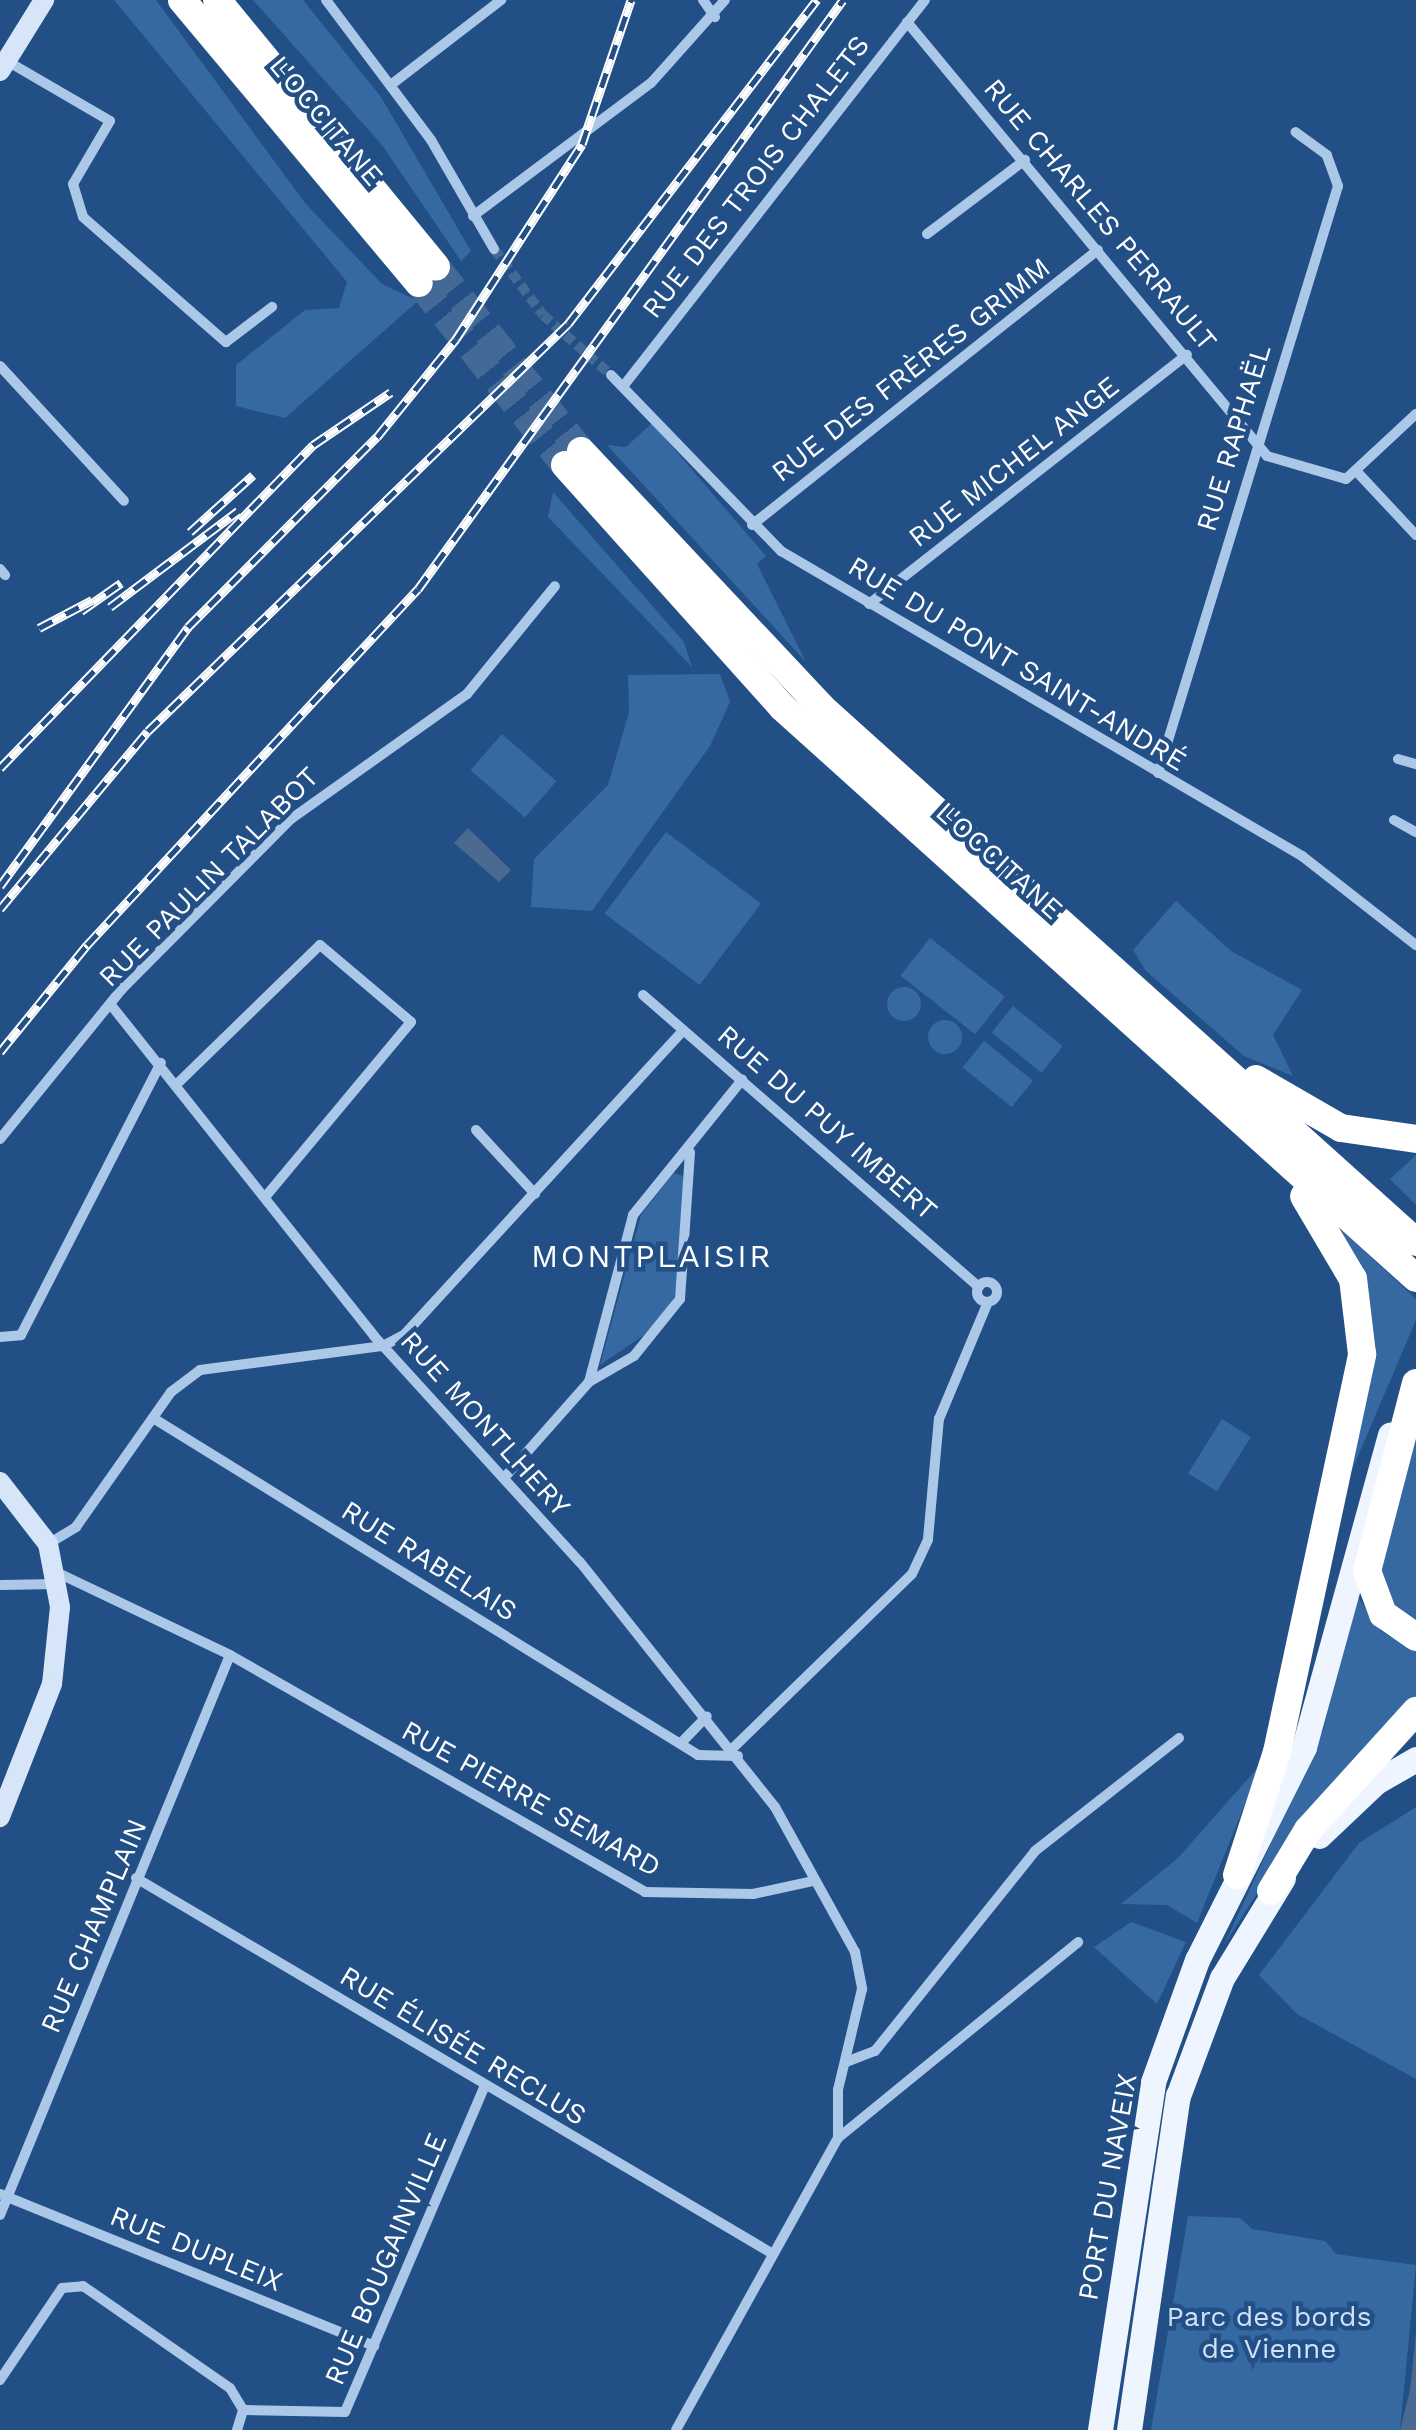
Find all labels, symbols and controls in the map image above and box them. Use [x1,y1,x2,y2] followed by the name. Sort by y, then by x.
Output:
[635,29,877,325] street label: RUE DES TROIS CHALETS
[262,49,390,193] street label: L'OCCITANE
[976,72,1224,358] street label: RUE CHARLES PERRAULT
[765,251,1057,489] street label: RUE DES FRÈRES GRIMM
[1190,340,1278,536] street label: RUE RAPHAËL
[902,369,1126,555] street label: RUE MICHEL ANGE
[842,549,1192,779] street label: RUE DU PONT SAINT-ANDRÉ
[92,760,326,994] street label: RUE PAULIN TALABOT
[929,795,1069,927] street label: L'OCCITANE
[710,1018,944,1228] street label: RUE DU PUY IMBERT
[531,1237,773,1275] district label: MONTPLAISIR
[393,1325,577,1523] street label: RUE MONTLHERY
[335,1494,523,1628] street label: RUE RABELAIS
[396,1714,666,1884] street label: RUE PIERRE SEMARD
[34,1814,154,2038] street label: RUE CHAMPLAIN
[334,1959,592,2133] street label: RUE ÉLISÉE RECLUS
[1071,2071,1145,2303] street label: PORT DU NAVEIX
[318,2128,454,2390] street label: RUE BOUGAINVILLE
[105,2199,287,2299] street label: RUE DUPLEIX
[1167,2300,1371,2366] park label: Parc des bords de Vienne

